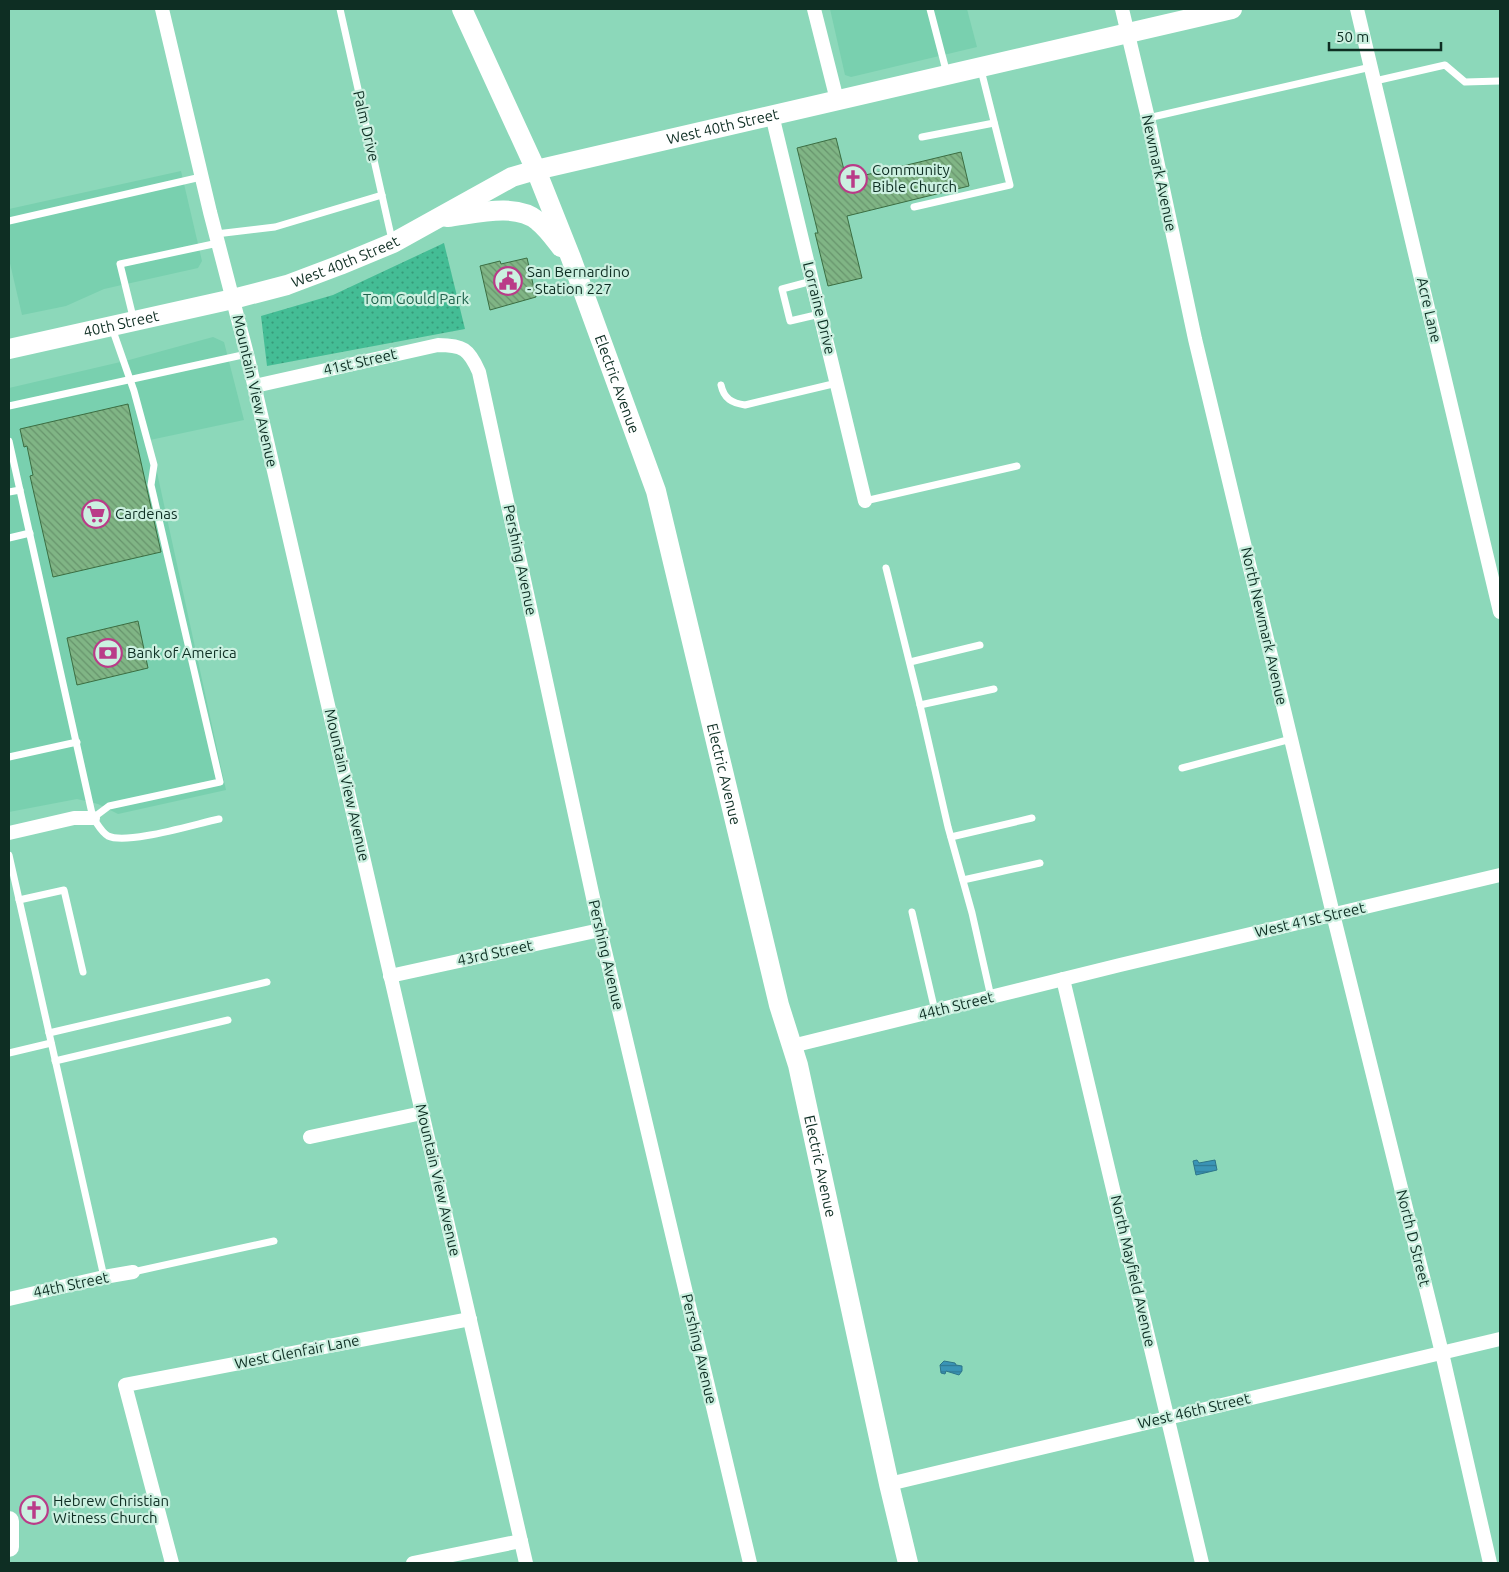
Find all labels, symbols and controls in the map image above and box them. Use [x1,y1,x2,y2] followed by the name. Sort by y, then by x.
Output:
[1329,20,1442,52] scale bar
[1336,28,1369,45] text: 50 m
[350,89,383,163] street label: Palm Drive
[665,105,780,148] street label: West 40th Street
[1139,113,1180,233] street label: Newmark Avenue
[872,161,957,195] place label: Community Bible Church
[838,164,868,194] church icon: Community Bible Church
[289,232,402,291] street label: West 40th Street
[800,260,839,356] street label: Lorraine Drive
[527,263,630,297] place label: San Bernardino - Station 227
[493,266,523,296] public building icon: San Bernardino - Station 227
[1414,276,1445,344] street label: Acre Lane
[363,290,469,307] park label: Tom Gould Park
[82,307,161,340] street label: 40th Street
[230,313,281,469] street label: Mountain View Avenue
[592,332,643,436] street label: Electric Avenue
[322,345,398,378] street label: 41st Street
[81,499,111,529] supermarket icon: Cardenas
[500,503,541,617] street label: Pershing Avenue
[115,505,177,522] place label: Cardenas
[1238,545,1291,707] street label: North Newmark Avenue
[93,638,123,668] bank icon: Bank of America
[127,644,237,661] place label: Bank of America
[322,707,373,863] street label: Mountain View Avenue
[704,721,745,826] street label: Electric Avenue
[586,898,627,1012] street label: Pershing Avenue
[1253,899,1367,940] street label: West 41st Street
[456,936,534,969] street label: 43rd Street
[917,988,995,1023] street label: 44th Street
[413,1102,464,1258] street label: Mountain View Avenue
[801,1114,840,1219] street label: Electric Avenue
[1393,1188,1434,1288] street label: North D Street
[1108,1193,1159,1348] street label: North Mayfield Avenue
[32,1268,110,1301] street label: 44th Street
[679,1292,720,1406] street label: Pershing Avenue
[233,1331,361,1372] street label: West Glenfair Lane
[1136,1389,1252,1432] street label: West 46th Street
[53,1492,169,1526] place label: Hebrew Christian Witness Church
[19,1495,49,1525] church icon: Hebrew Christian Witness Church

